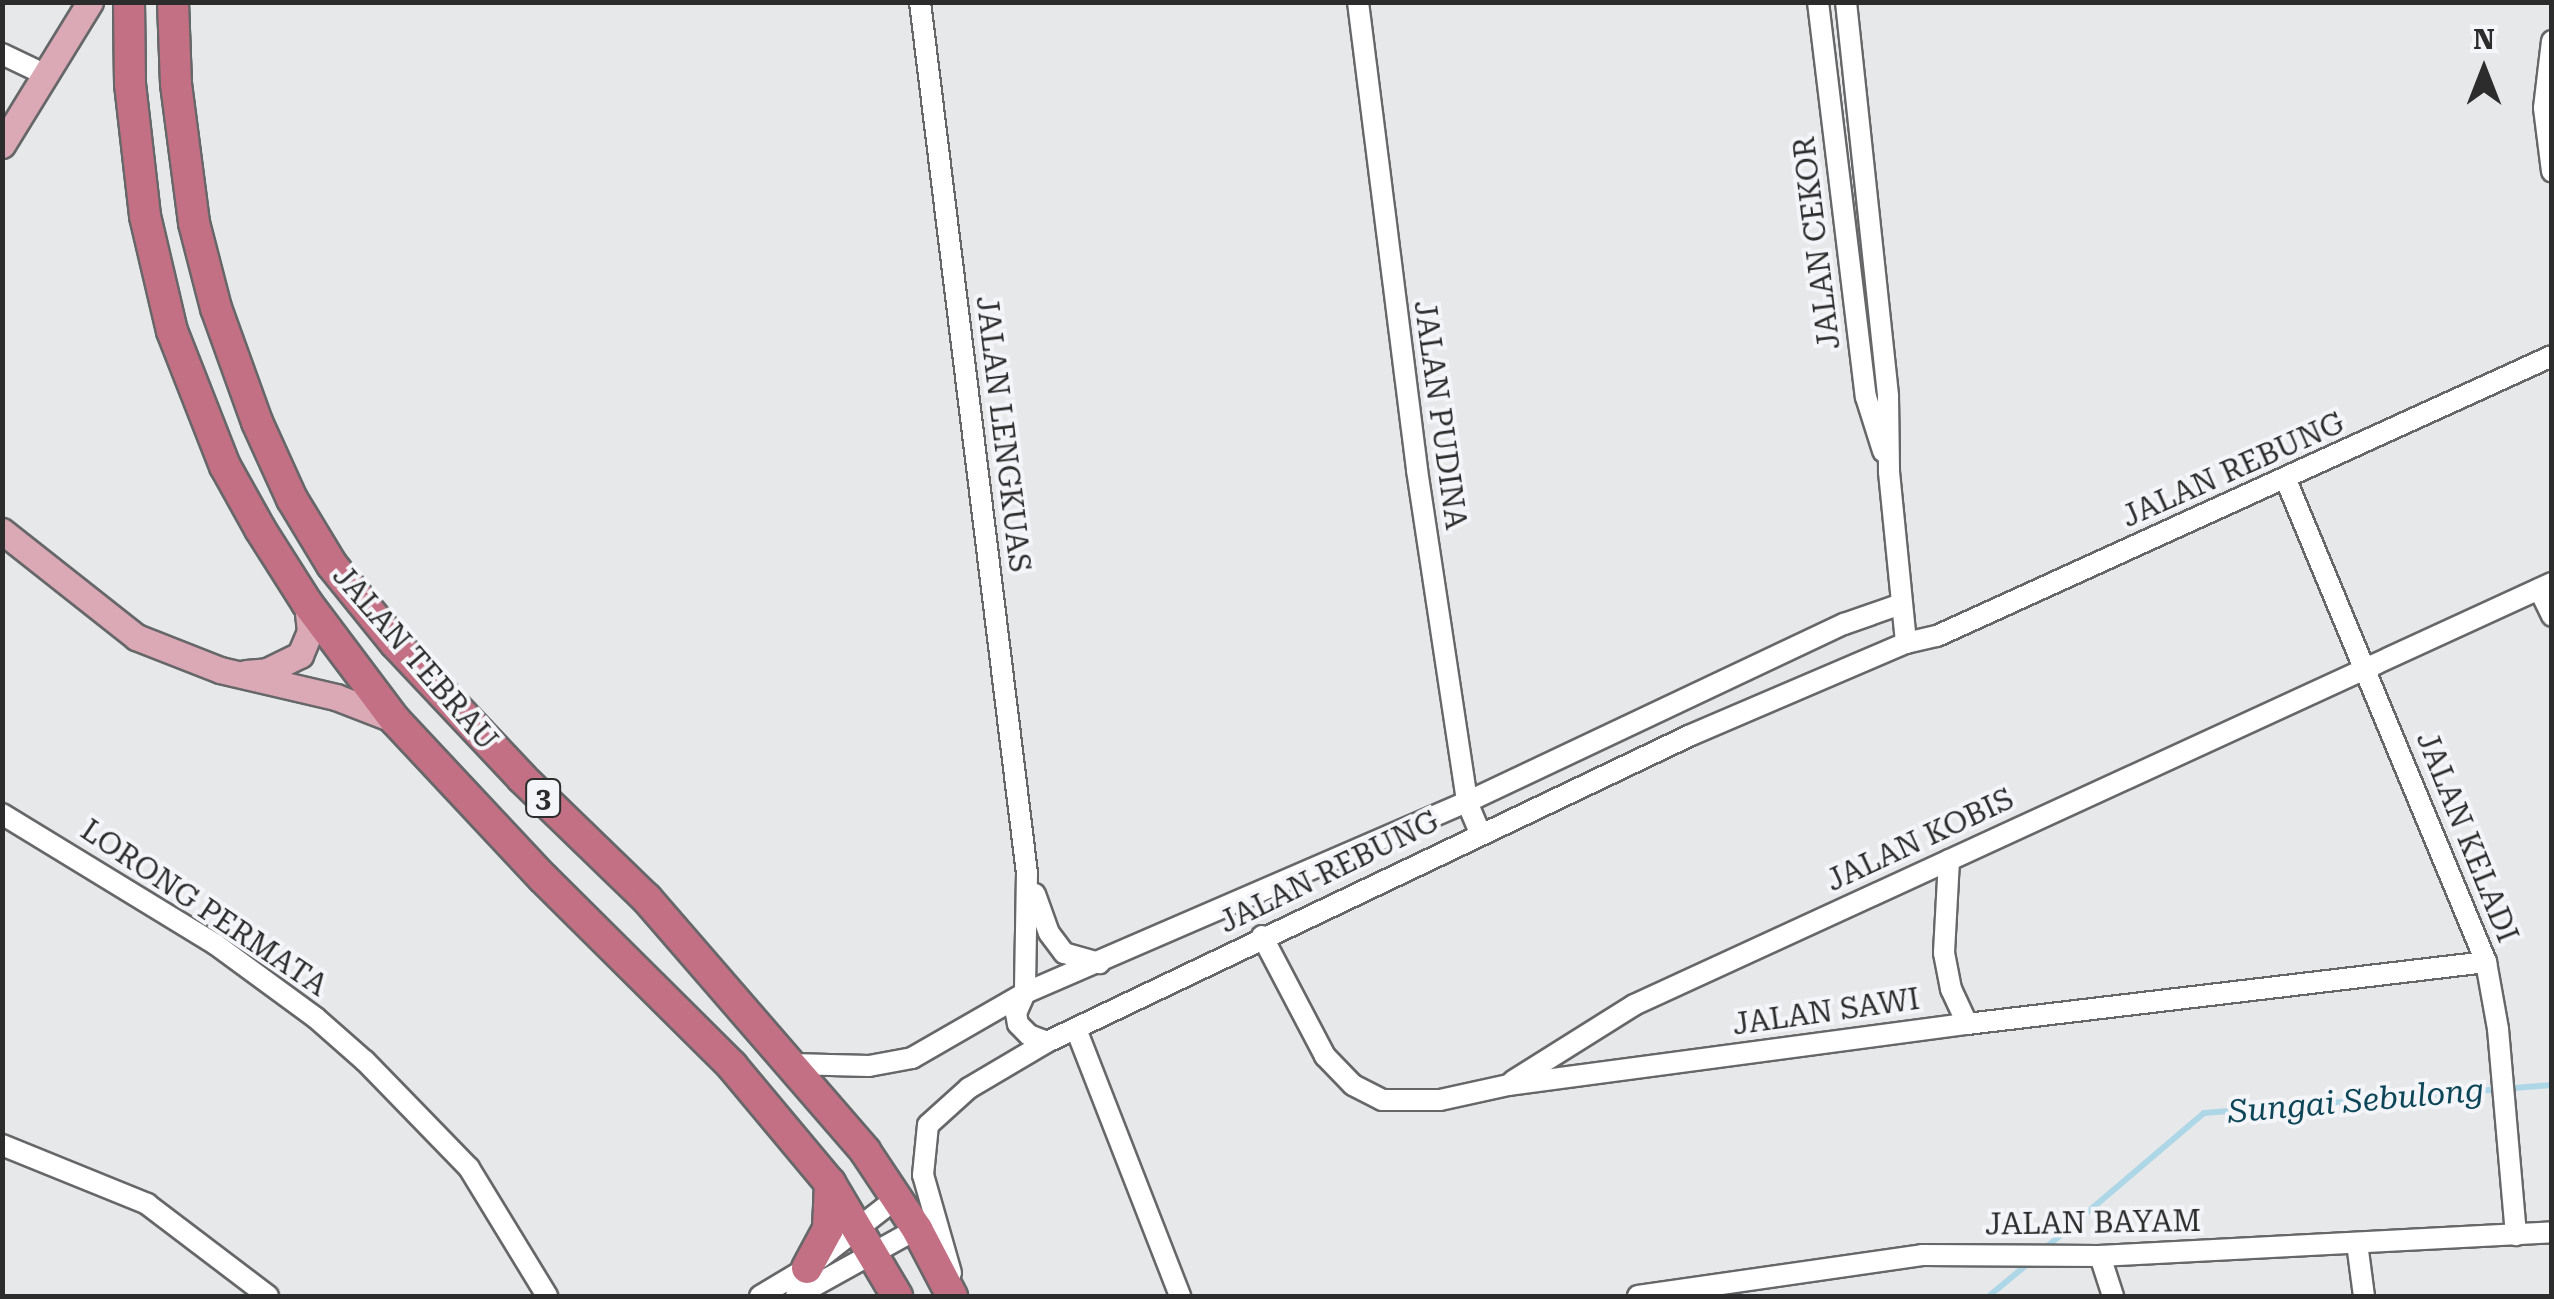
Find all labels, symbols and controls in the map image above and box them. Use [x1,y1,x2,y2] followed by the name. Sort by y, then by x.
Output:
[2434,20,2534,120] north arrow
[2473,23,2495,56] text: N
[1786,134,1848,352] street label: JALAN CEKOR
[968,294,1038,574] street label: JALAN LENGKUAS
[1406,298,1474,532] street label: JALAN PUDINA
[2116,405,2350,535] street label: JALAN REBUNG
[325,558,505,758] street label: JALAN TEBRAU
[2408,727,2526,947] street label: JALAN KELADI
[523,775,563,821] road number: 3
[1821,781,2019,899] street label: JALAN KOBIS
[1213,803,1445,941] street label: JALAN REBUNG
[74,812,334,1004] street label: LORONG PERMATA
[1730,981,1922,1043] street label: JALAN SAWI
[2227,1071,2485,1131] water label: Sungai Sebulong
[1985,1203,2201,1243] street label: JALAN BAYAM

